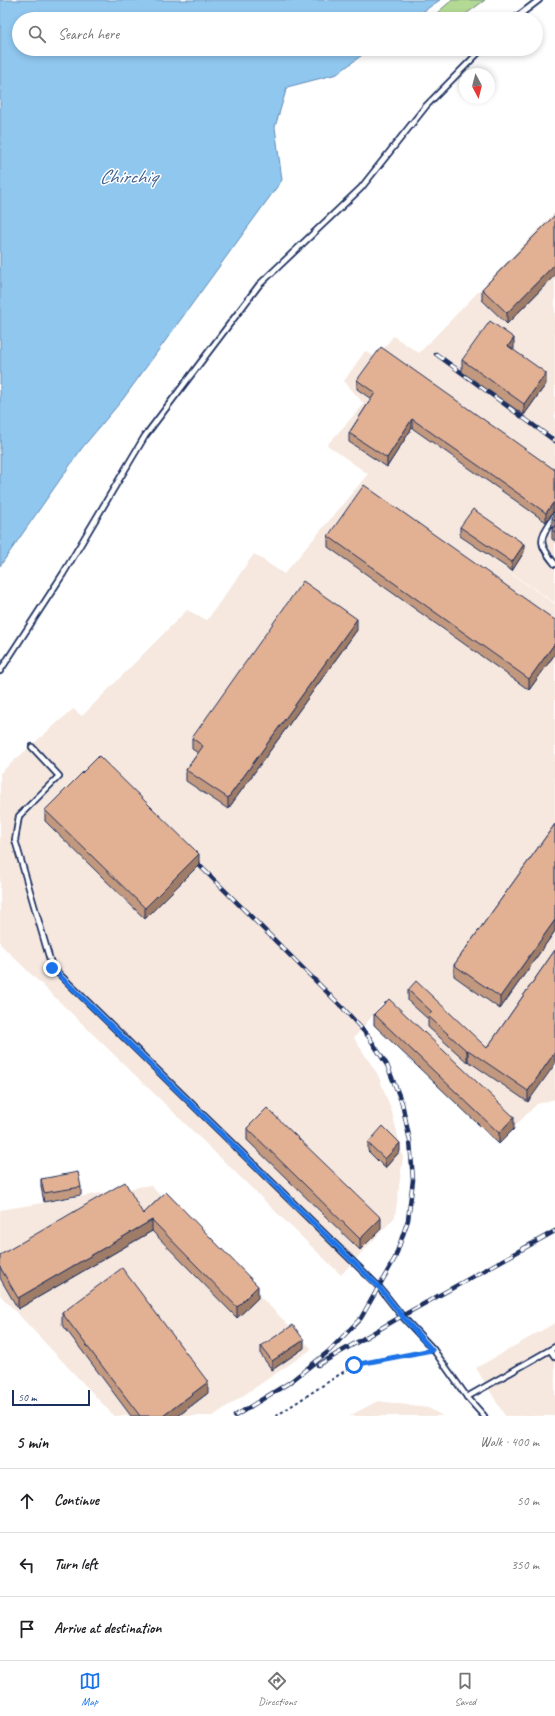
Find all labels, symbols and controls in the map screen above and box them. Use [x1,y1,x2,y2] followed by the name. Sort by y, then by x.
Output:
[12,12,543,56] search box
[26,23,48,45] icon: search
[58,25,119,44] text: Search here
[459,68,495,104] north arrow
[99,164,160,189] water label: Chirchiq
[43,959,61,977] route end
[345,1356,363,1374] route start
[12,1388,90,1407] scale bar
[18,1390,37,1404] text: 50 m
[16,1432,48,1453] text: 5 min
[480,1434,539,1450] text: Walk · 400 m
[16,1490,38,1512] icon: ahead
[54,1491,99,1510] text: Continue
[517,1493,539,1509] text: 50 m
[16,1554,38,1576] icon: left
[54,1555,97,1574] text: Turn left
[511,1557,539,1573] text: 350 m
[16,1618,38,1640] icon: arrive
[54,1619,161,1638] text: Arrive at destination
[79,1670,101,1708] tab: Map
[258,1670,297,1708] tab: Directions
[454,1670,476,1708] tab: Saved

